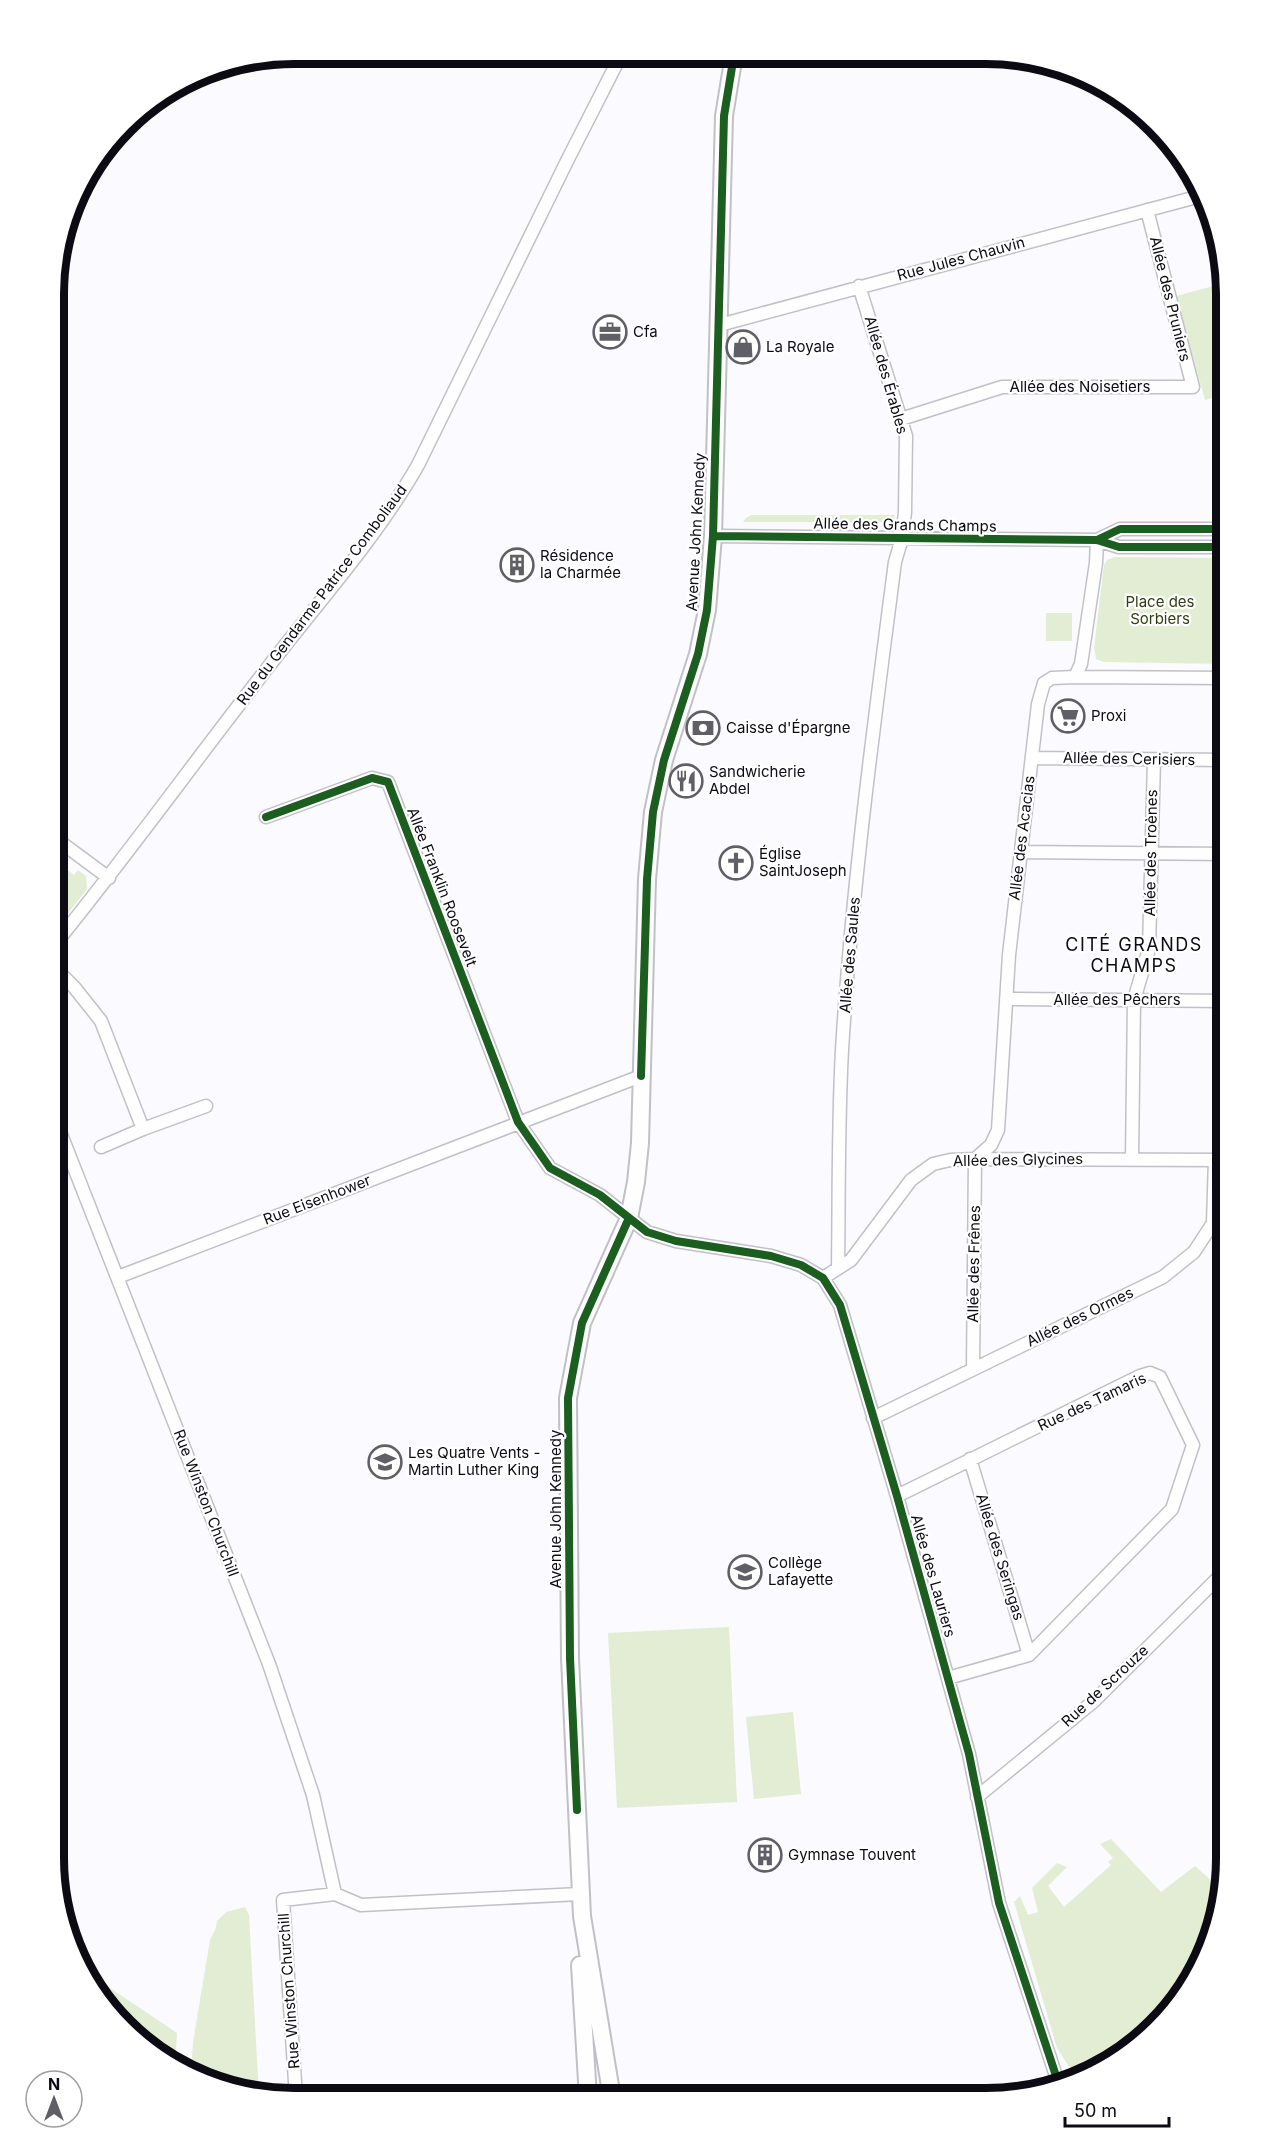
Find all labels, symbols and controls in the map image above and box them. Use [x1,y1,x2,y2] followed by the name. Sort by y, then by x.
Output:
[895,232,1027,285] street label: Rue Jules Chauvin
[1146,234,1195,363] street label: Allée des Pruniers
[592,314,628,350] office icon: Cfa
[861,314,912,436] street label: Allée des Érables
[633,322,658,341] place label: Cfa
[725,329,761,365] shop icon: La Royale
[766,337,834,356] place label: La Royale
[1010,377,1150,396] street label: Allée des Noisetiers
[682,452,709,612] street label: Avenue John Kennedy
[232,481,411,709] street label: Rue du Gendarme Patrice Comboliaud
[813,513,997,536] street label: Allée des Grands Champs
[540,546,621,582] place label: Résidence la Charmée
[499,547,535,583] building icon: Résidence la Charmée
[1125,592,1195,628] park label: Place des Sorbiers
[1050,698,1086,734] supermarket icon: Proxi
[1091,706,1126,725] place label: Proxi
[685,710,721,746] bank icon: Caisse d'Épargne
[726,718,850,737] place label: Caisse d'Épargne
[1063,748,1195,769] street label: Allée des Cerisiers
[709,762,805,798] place label: Sandwicherie Abdel
[668,763,704,799] restaurant icon: Sandwicherie Abdel
[1004,774,1039,901] street label: Allée des Acacias
[1140,789,1161,917] street label: Allée des Troènes
[403,805,482,969] street label: Allée Franklin Roosevelt
[759,844,847,880] place label: Église SaintJoseph
[718,845,754,881] church icon: Église SaintJoseph
[835,896,864,1014] street label: Allée des Saules
[1065,933,1203,976] district label: CITÉ GRANDS CHAMPS
[1053,990,1181,1009] street label: Allée des Pêchers
[953,1149,1083,1170] street label: Allée des Glycines
[260,1170,374,1229] street label: Rue Eisenhower
[963,1205,984,1323] street label: Allée des Frênes
[1023,1282,1136,1351] street label: Allée des Ormes
[1034,1368,1149,1435] street label: Rue des Tamaris
[170,1427,243,1579] street label: Rue Winston Churchill
[546,1429,565,1588] street label: Avenue John Kennedy
[408,1443,540,1479] place label: Les Quatre Vents - Martin Luther King
[367,1444,403,1480] school or university icon: Les Quatre Vents - Martin Luther King
[972,1491,1029,1623] street label: Allée des Seringas
[907,1512,960,1640] street label: Allée des Lauriers
[768,1553,833,1589] place label: Collège Lafayette
[727,1554,763,1590] school or university icon: Collège Lafayette
[1057,1641,1152,1731] street label: Rue de Scrouze
[747,1837,783,1873] building icon: Gymnase Touvent
[788,1845,916,1864] place label: Gymnase Touvent
[274,1913,303,2069] street label: Rue Winston Churchill
[24,2069,84,2129] north arrow
[48,2074,60,2094] text: N
[1065,2090,1168,2128] scale bar
[1074,2100,1117,2121] text: 50 m

